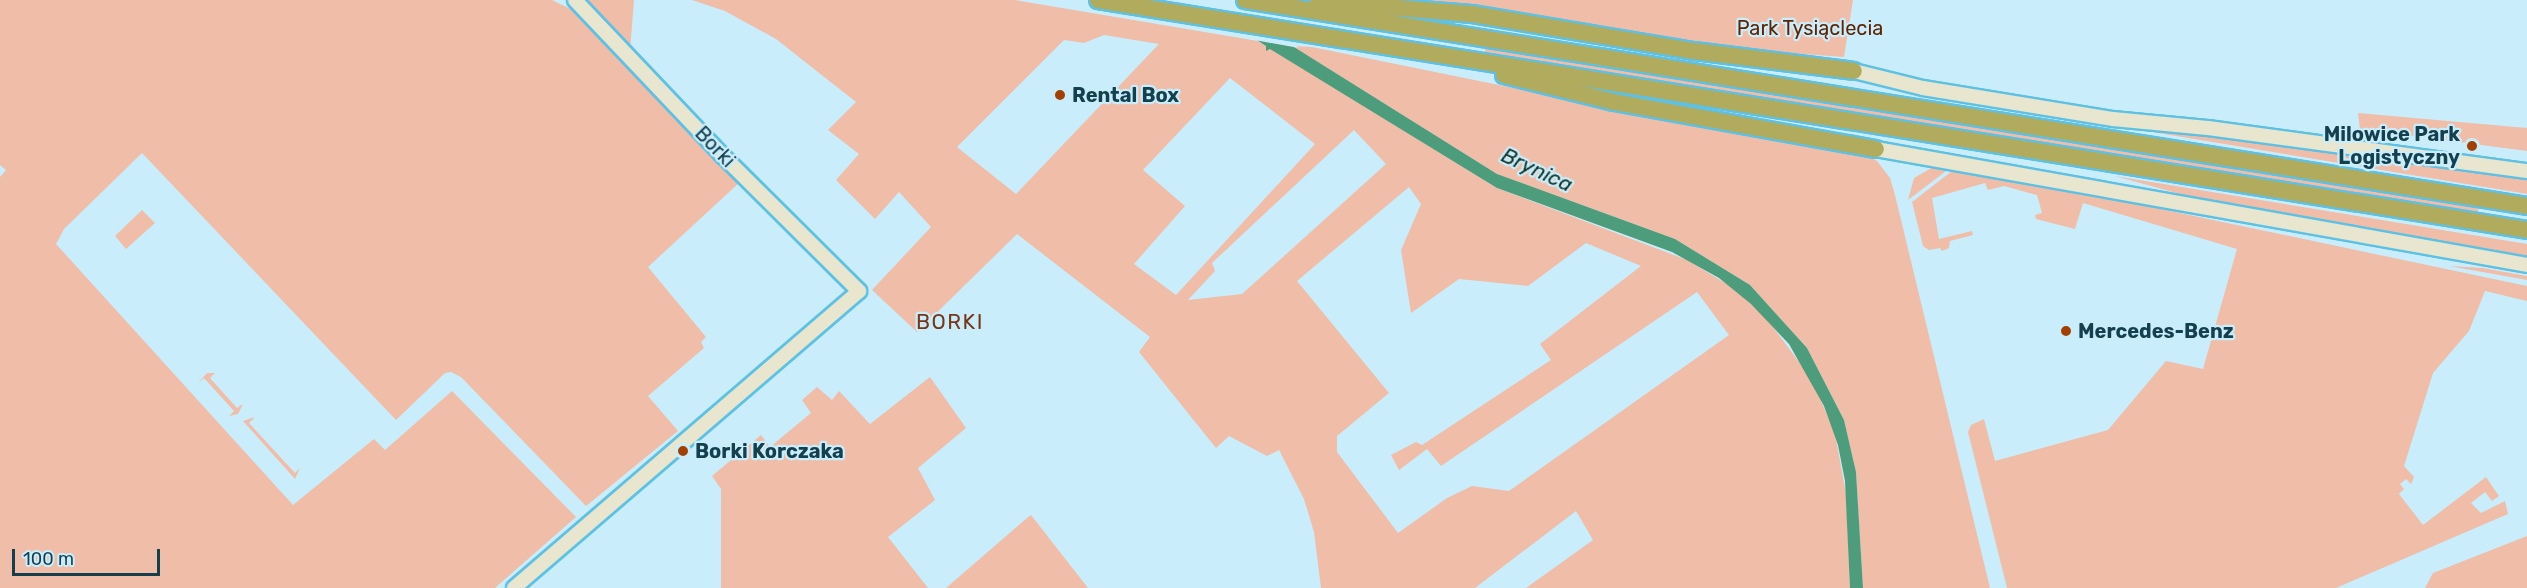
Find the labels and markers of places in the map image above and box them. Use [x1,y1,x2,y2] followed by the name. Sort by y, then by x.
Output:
[1072,83,1179,107] place label: Rental Box
[1053,88,1067,102] marker: Rental Box
[2324,122,2460,169] place label: Milowice Park Logistyczny
[2465,139,2479,153] marker: Milowice Park Logistyczny
[2078,319,2234,343] place label: Mercedes-Benz
[2059,324,2073,338] marker: Mercedes-Benz
[695,439,844,463] place label: Borki Korczaka
[676,444,690,458] marker: Borki Korczaka

